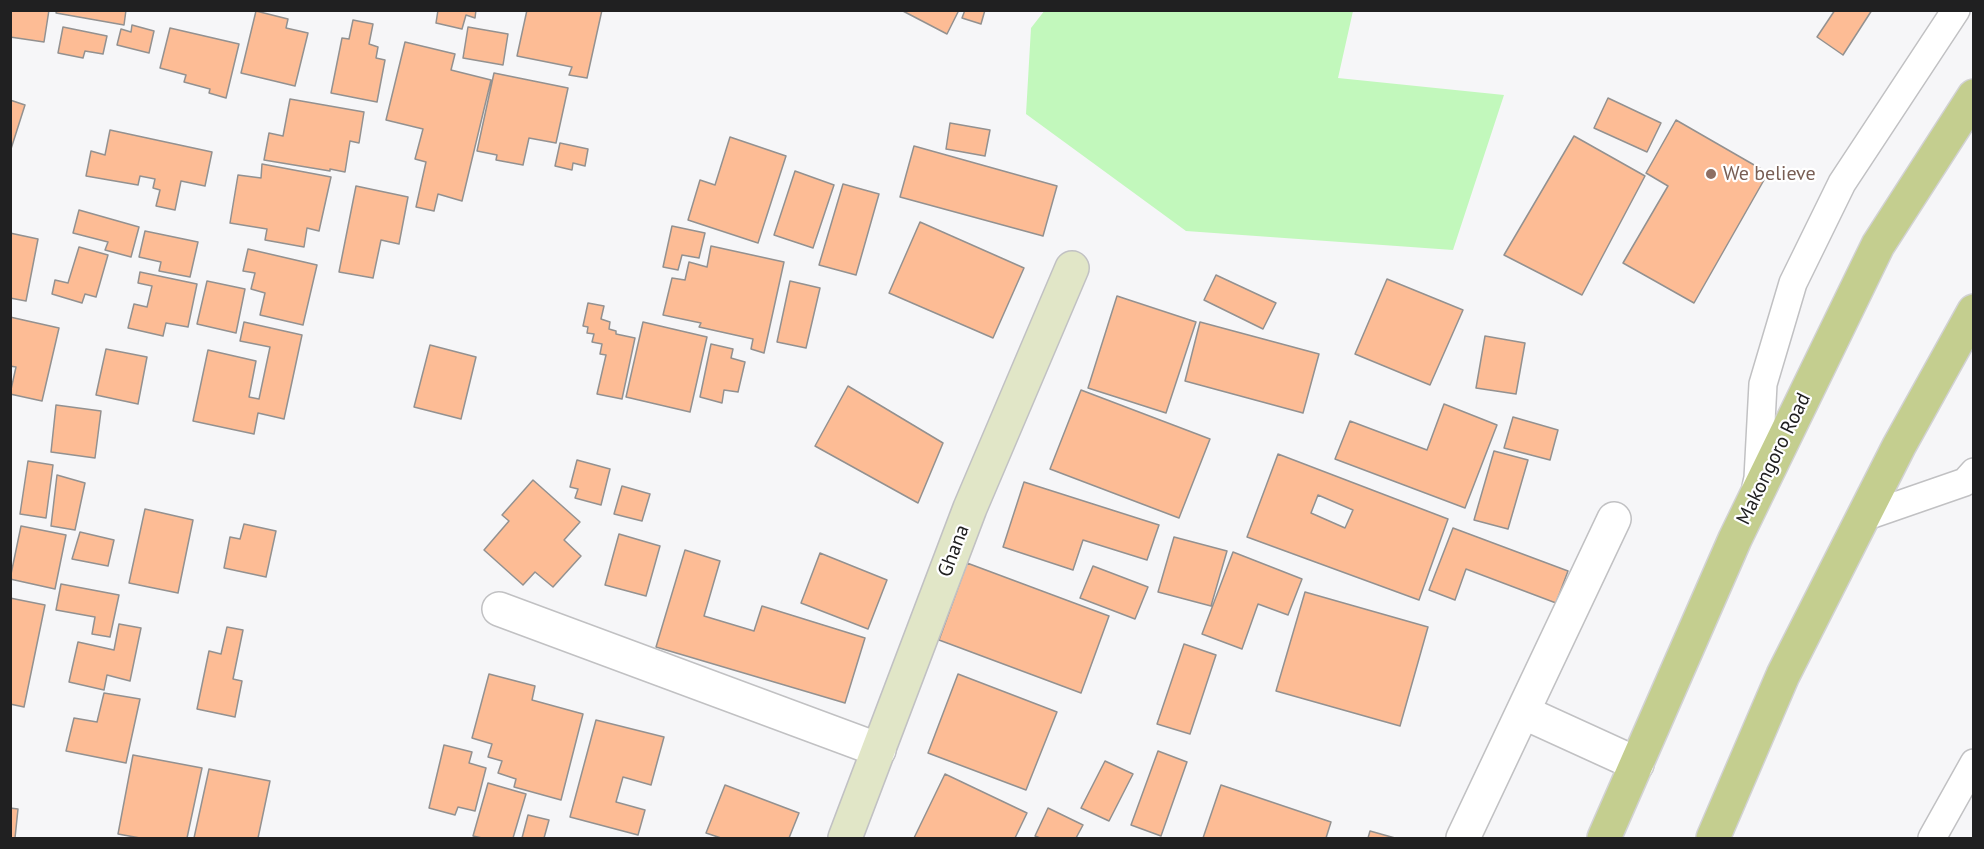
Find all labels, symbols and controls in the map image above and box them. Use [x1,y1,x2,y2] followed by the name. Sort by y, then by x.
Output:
[1723,162,1816,186] place label: We believe
[1704,167,1718,181] marker: We believe
[1732,389,1816,529] street label: Makongoro Road
[933,522,975,580] street label: Ghana

